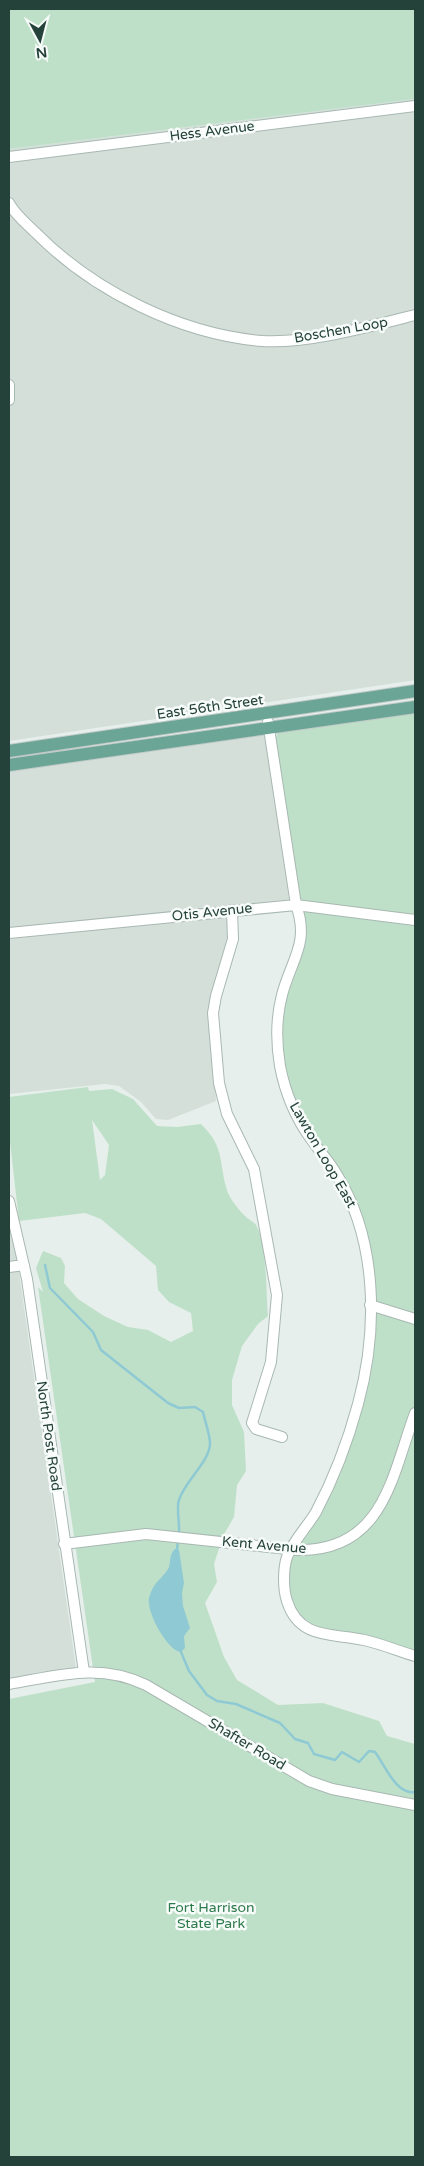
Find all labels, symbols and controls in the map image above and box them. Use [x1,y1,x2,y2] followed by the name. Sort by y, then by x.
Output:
[15,15,65,65] north arrow
[35,43,48,62] text: N
[169,117,256,145] street label: Hess Avenue
[293,313,389,347] street label: Boschen Loop
[156,691,265,723] street label: East 56th Street
[171,899,253,925] street label: Otis Avenue
[286,1099,361,1212] street label: Lawton Loop East
[33,1380,65,1492] street label: North Post Road
[221,1533,307,1557] street label: Kent Avenue
[205,1714,289,1774] street label: Shafter Road
[167,1899,255,1932] park label: Fort Harrison State Park

